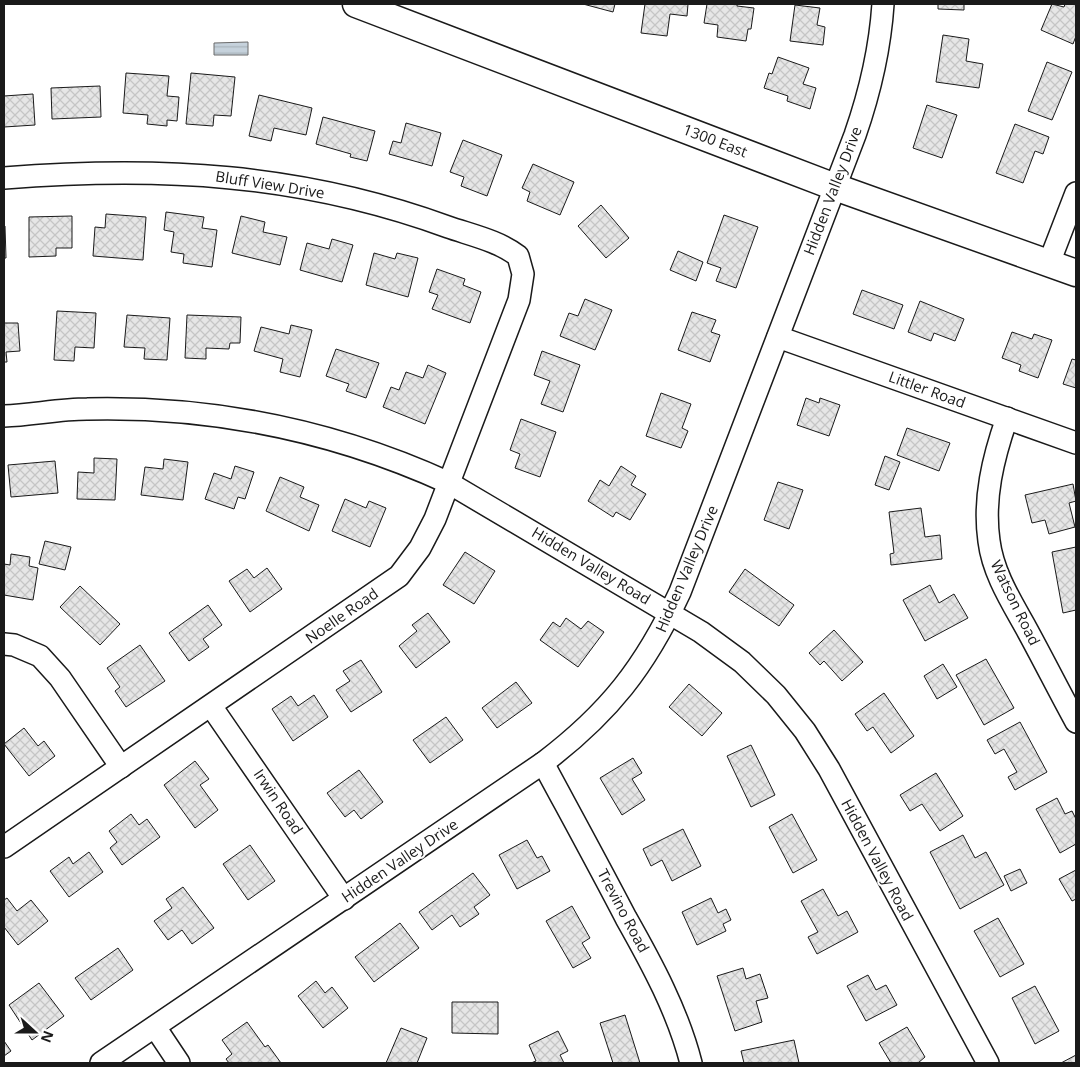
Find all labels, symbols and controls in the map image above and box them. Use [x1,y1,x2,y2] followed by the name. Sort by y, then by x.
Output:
[680,119,750,161] street label: 1300 East
[798,124,866,258] street label: Hidden Valley Drive
[214,166,326,202] street label: Bluff View Drive
[886,366,969,412] street label: Littler Road
[650,502,722,635] street label: Hidden Valley Drive
[528,522,655,609] street label: Hidden Valley Road
[987,557,1045,649] street label: Watson Road
[301,583,382,648] street label: Noelle Road
[250,765,308,838] street label: Irwin Road
[837,795,918,924] street label: Hidden Valley Road
[337,814,461,907] street label: Hidden Valley Drive
[593,865,654,956] street label: Trevino Road
[10,1007,60,1057] north arrow
[37,1028,59,1046] text: N

